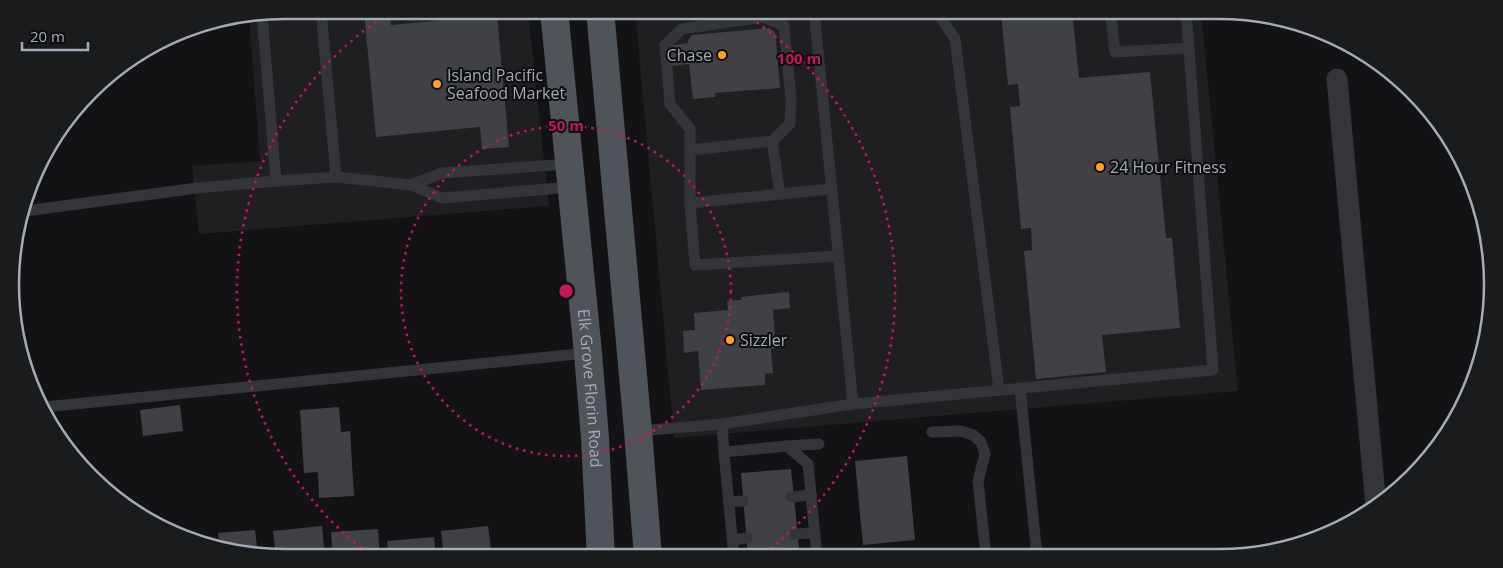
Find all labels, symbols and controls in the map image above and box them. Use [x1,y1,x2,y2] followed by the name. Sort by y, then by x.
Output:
[22,20,89,52] scale bar
[30,26,65,46] text: 20 m
[667,44,712,66] place label: Chase
[777,48,821,68] text: 100 m
[716,49,728,61] marker: Chase
[447,64,565,104] place label: Island Pacific Seafood Market
[431,78,443,90] marker: Island Pacific Seafood Market
[548,115,584,135] text: 50 m
[1110,156,1226,178] place label: 24 Hour Fitness
[1094,161,1106,173] marker: 24 Hour Fitness
[557,282,575,300] centre of rings
[573,308,607,468] street label: Elk Grove Florin Road
[740,329,788,351] place label: Sizzler
[724,334,736,346] marker: Sizzler

